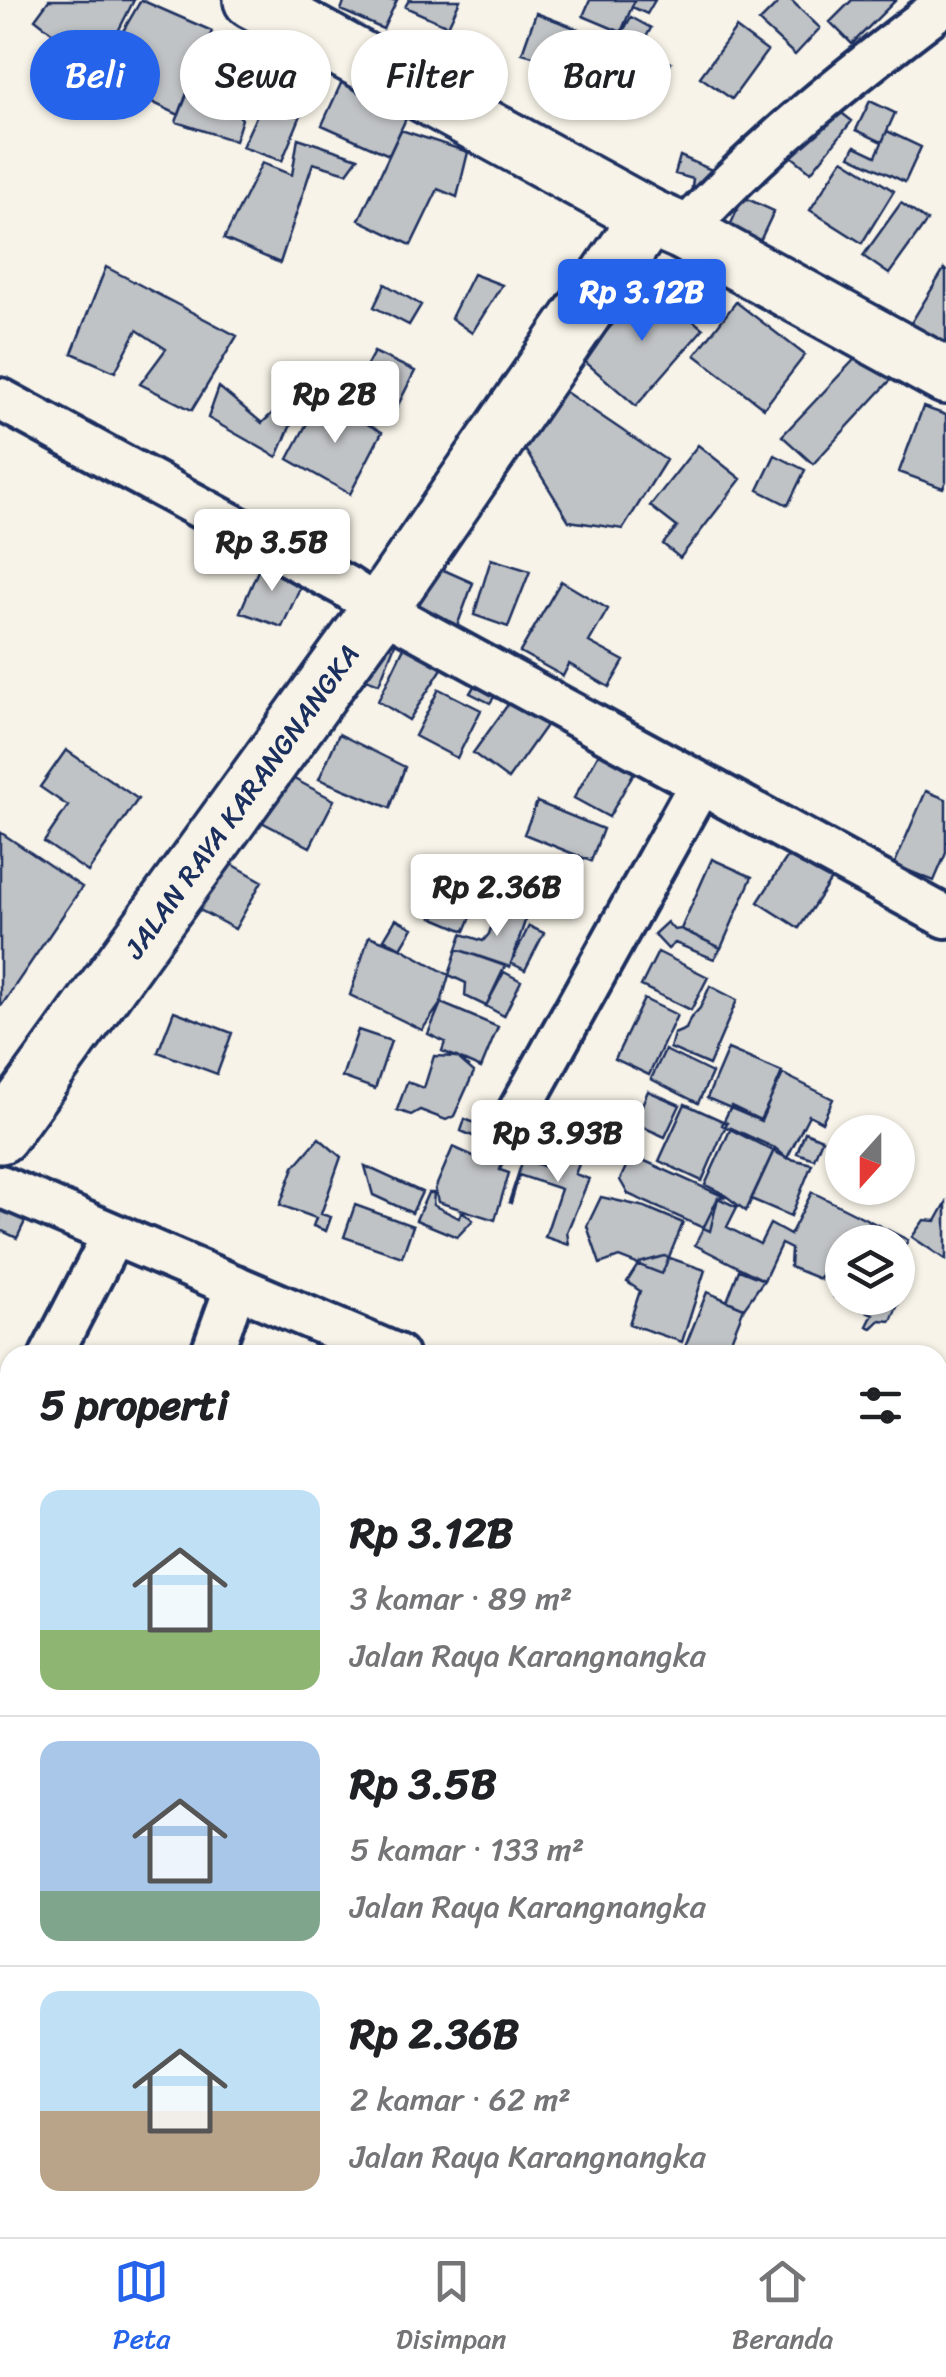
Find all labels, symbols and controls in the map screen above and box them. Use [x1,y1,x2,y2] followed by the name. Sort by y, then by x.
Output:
[30,30,160,120] chip: Beli
[180,30,331,120] chip: Sewa
[351,30,508,120] chip: Filter
[528,30,671,120] chip: Baru
[539,259,745,344] pin: Rp 3.12B
[580,263,704,320] text: Rp 3.12B
[265,361,405,446] pin: Rp 2B
[293,365,377,422] text: Rp 2B
[180,509,364,594] pin: Rp 3.5B
[216,513,328,570] text: Rp 3.5B
[110,634,373,970] street label: JALAN RAYA KARANGNANGKA
[394,854,600,939] pin: Rp 2.36B
[433,858,561,915] text: Rp 2.36B
[455,1100,661,1185] pin: Rp 3.93B
[493,1104,623,1161] text: Rp 3.93B
[825,1115,915,1205] north arrow
[825,1115,915,1315] map controls
[825,1225,915,1315] button: layers
[40,1368,228,1442] text: 5 properti
[853,1378,908,1433] icon: filters
[350,1496,513,1570] text: Rp 3.12B
[120,1530,240,1650] icon: home
[350,1570,572,1627] text: 3 kamar · 89 m²
[350,1627,706,1684] text: Jalan Raya Karangnangka
[350,1747,497,1821] text: Rp 3.5B
[120,1781,240,1901] icon: home
[350,1821,584,1878] text: 5 kamar · 133 m²
[350,1878,706,1935] text: Jalan Raya Karangnangka
[350,1997,519,2071] text: Rp 2.36B
[120,2031,240,2151] icon: home
[350,2071,571,2128] text: 2 kamar · 62 m²
[350,2128,706,2185] text: Jalan Raya Karangnangka
[113,2254,170,2363] tab: Peta
[396,2254,506,2363] tab: Disimpan
[732,2254,833,2363] tab: Beranda

